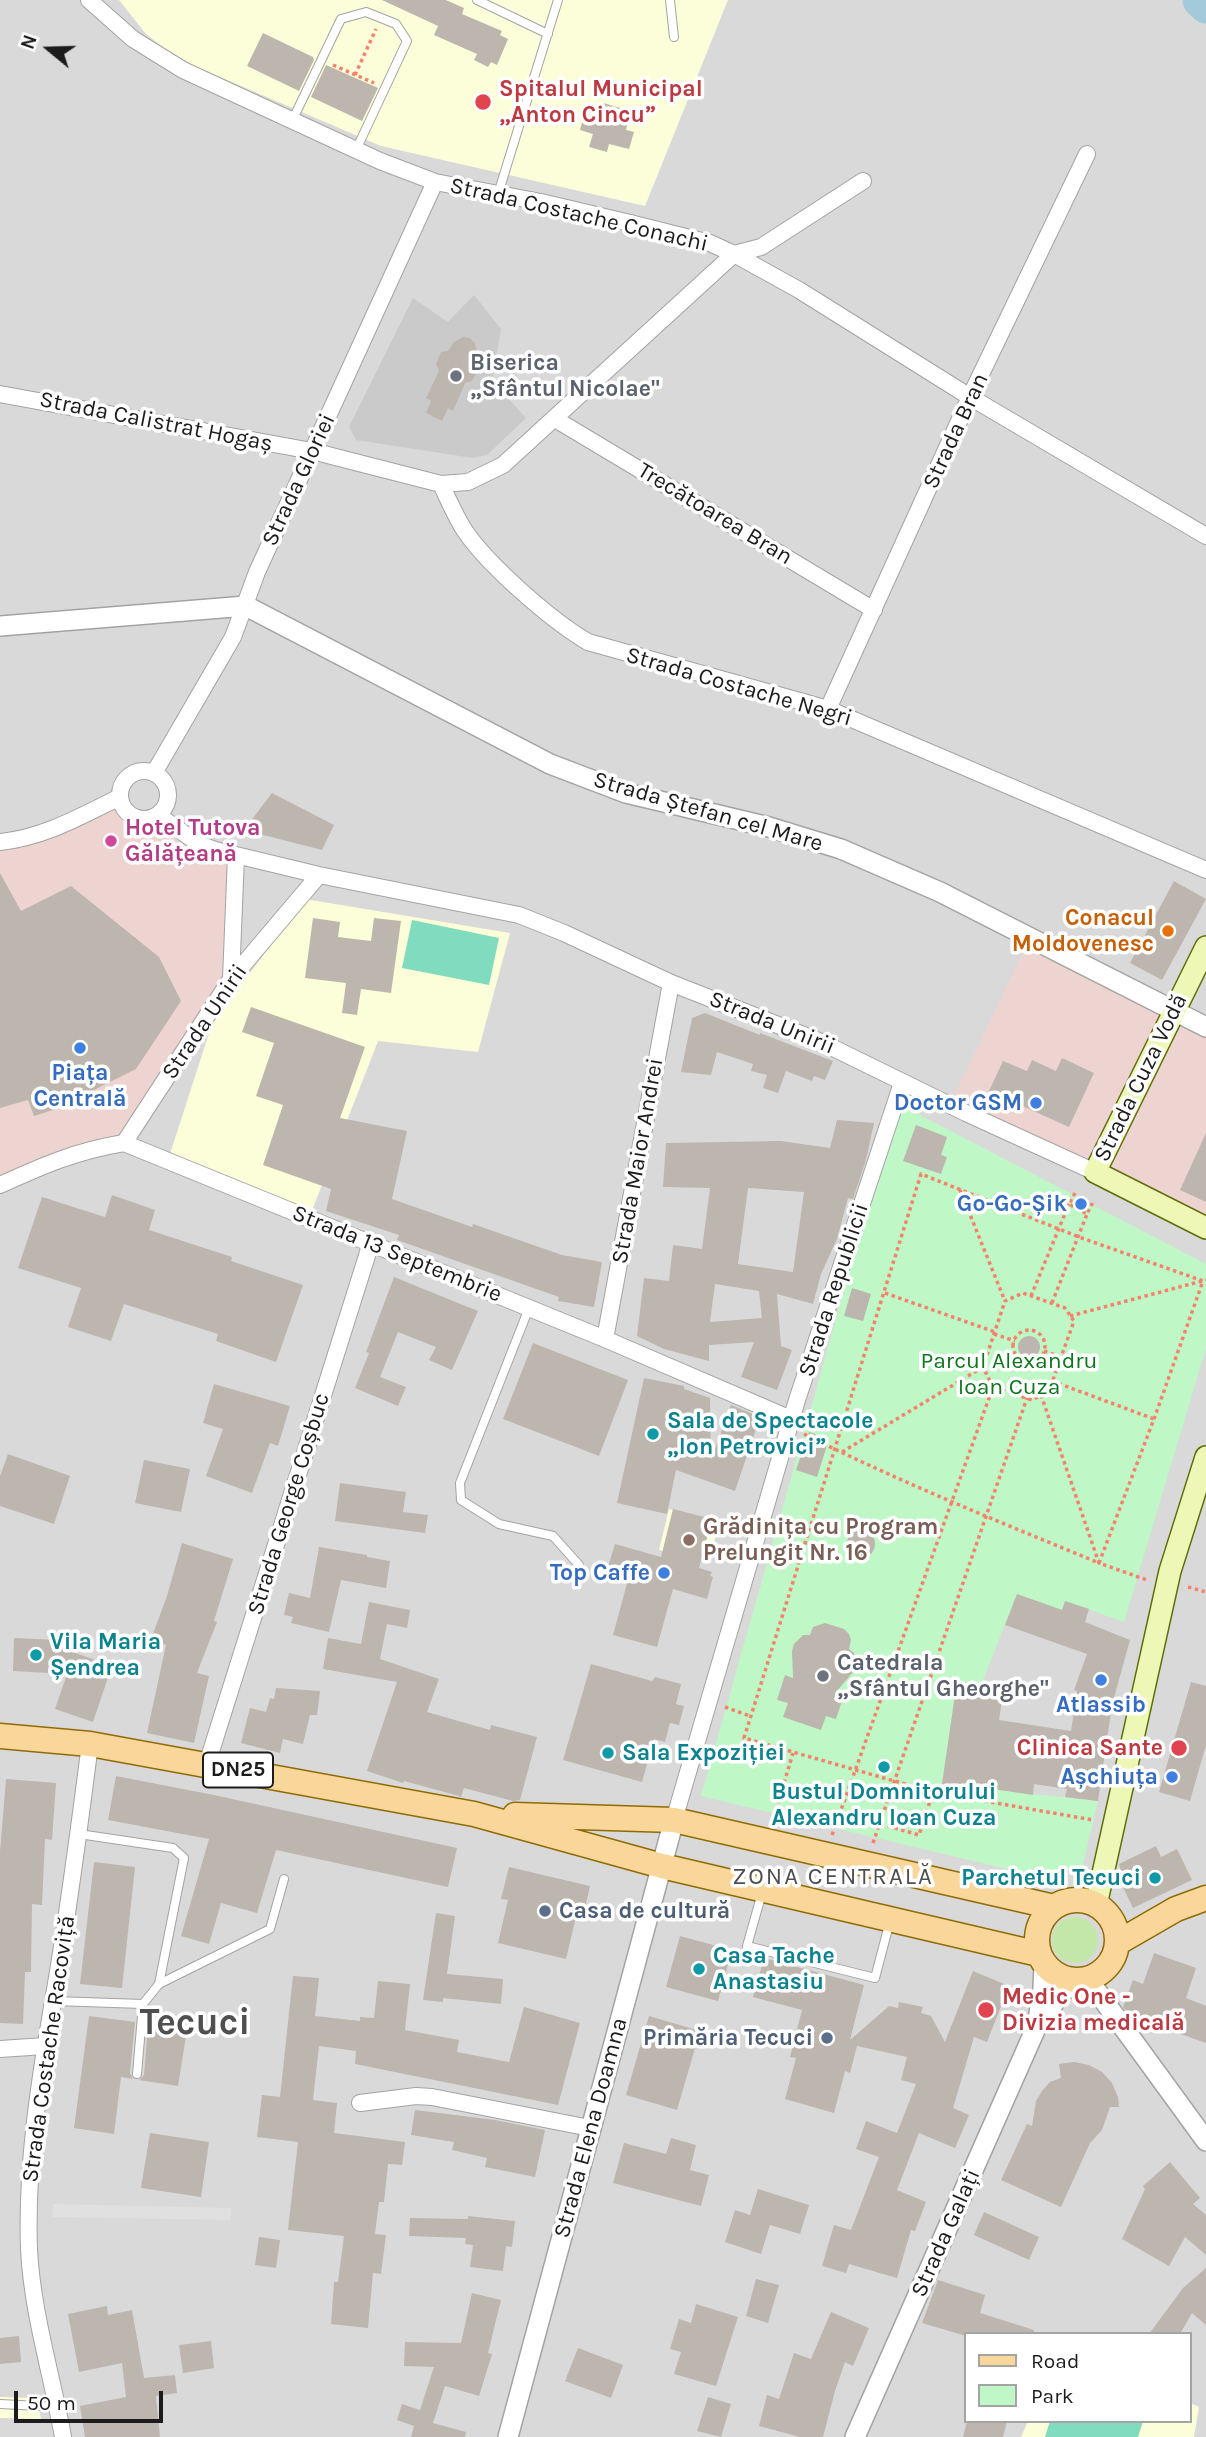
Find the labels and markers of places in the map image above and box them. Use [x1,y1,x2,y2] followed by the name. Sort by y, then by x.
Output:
[499,75,703,129] place label: Spitalul Municipal „Anton Cincu”
[473,92,493,112] marker: Spitalul Municipal „Anton Cincu”
[470,349,660,403] place label: Biserica „Sfântul Nicolae"
[448,368,464,384] marker: Biserica „Sfântul Nicolae"
[125,814,261,868] place label: Hotel Tutova Gălățeană
[103,833,119,849] marker: Hotel Tutova Gălățeană
[1012,904,1154,958] place label: Conacul Moldovenesc
[1160,923,1176,939] marker: Conacul Moldovenesc
[72,1040,88,1056] marker: Piața Centrală
[33,1059,127,1113] place label: Piața Centrală
[894,1089,1022,1117] place label: Doctor GSM
[1028,1095,1044,1111] marker: Doctor GSM
[957,1190,1067,1218] place label: Go-Go-Șik
[1073,1196,1089,1212] marker: Go-Go-Șik
[667,1407,874,1461] place label: Sala de Spectacole „Ion Petrovici”
[645,1426,661,1442] marker: Sala de Spectacole „Ion Petrovici”
[703,1513,938,1567] place label: Grădinița cu Program Prelungit Nr. 16
[681,1532,697,1548] marker: Grădinița cu Program Prelungit Nr. 16
[550,1559,650,1587] place label: Top Caffe
[656,1565,672,1581] marker: Top Caffe
[50,1628,161,1682] place label: Vila Maria Șendrea
[28,1647,44,1663] marker: Vila Maria Șendrea
[837,1649,1049,1703] place label: Catedrala „Sfântul Gheorghe"
[815,1668,831,1684] marker: Catedrala „Sfântul Gheorghe"
[1093,1672,1109,1688] marker: Atlassib
[1056,1691,1146,1719] place label: Atlassib
[1017,1734,1163,1762] place label: Clinica Sante
[1169,1738,1189,1758] marker: Clinica Sante
[622,1739,785,1767] place label: Sala Expoziției
[600,1745,616,1761] marker: Sala Expoziției
[876,1759,892,1775] marker: Bustul Domnitorului Alexandru Ioan Cuza
[1060,1763,1158,1791] place label: Așchiuța
[1164,1769,1180,1785] marker: Așchiuța
[772,1778,996,1832] place label: Bustul Domnitorului Alexandru Ioan Cuza
[961,1864,1141,1892] place label: Parchetul Tecuci
[1147,1870,1163,1886] marker: Parchetul Tecuci
[559,1897,730,1925] place label: Casa de cultură
[537,1903,553,1919] marker: Casa de cultură
[713,1942,835,1996] place label: Casa Tache Anastasiu
[691,1961,707,1977] marker: Casa Tache Anastasiu
[1002,1983,1185,2037] place label: Medic One - Divizia medicală
[976,2000,996,2020] marker: Medic One - Divizia medicală
[643,2024,813,2052] place label: Primăria Tecuci
[819,2030,835,2046] marker: Primăria Tecuci

